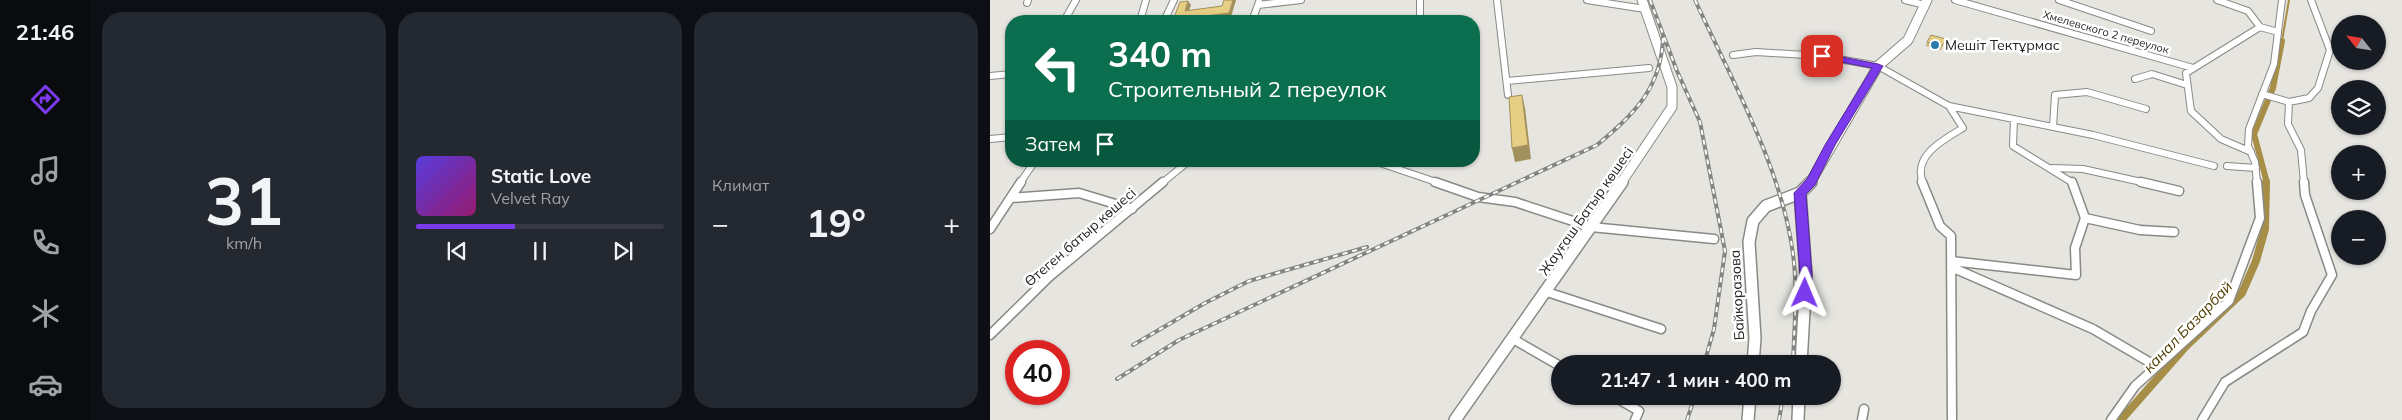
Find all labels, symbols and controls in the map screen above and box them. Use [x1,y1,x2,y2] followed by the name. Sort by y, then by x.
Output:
[2041,7,2171,57] street label: Хмелевского 2 переулок
[2331,15,2386,70] north arrow
[2331,15,2386,265] map controls
[16,18,74,46] text: 21:46
[1108,32,1212,76] text: 340 m
[1025,35,1090,100] icon: left
[1801,35,1843,77] pin
[1945,36,2060,54] place label: Мешіт Тектұрмас
[1929,39,1941,51] marker: Мешіт Тектұрмас
[1808,42,1836,70] icon: arrive
[1108,75,1386,103] text: Строительный 2 переулок
[2331,80,2386,135] button: layers
[28,82,63,117] icon: directions
[1091,130,1119,158] icon: arrive
[1025,132,1081,156] text: Затем
[1535,143,1637,279] street label: Жауғаш Батыр көшесі
[2331,145,2386,200] button: +
[28,153,63,188] icon: music
[205,160,283,241] text: 31
[491,164,591,188] text: Static Love
[712,175,769,195] text: Климат
[1021,184,1139,290] street label: Өтеген батыр көшесі
[491,188,570,208] text: Velvet Ray
[806,199,866,247] text: 19°
[712,206,729,241] text: −
[943,206,960,241] text: +
[2331,210,2386,265] button: −
[28,225,63,260] icon: phone
[226,233,262,253] text: km/h
[443,237,471,265] icon: previous
[526,237,554,265] icon: pause
[609,237,637,265] icon: next
[1726,249,1748,341] street label: Байкоразова
[1778,266,1830,318] position arrow
[2139,277,2236,376] water label: канал Базарбай
[28,296,63,331] icon: climate
[1005,340,1070,405] speed limit sign: 40
[28,367,63,402] icon: car
[1601,368,1791,392] text: 21:47 · 1 мин · 400 m

